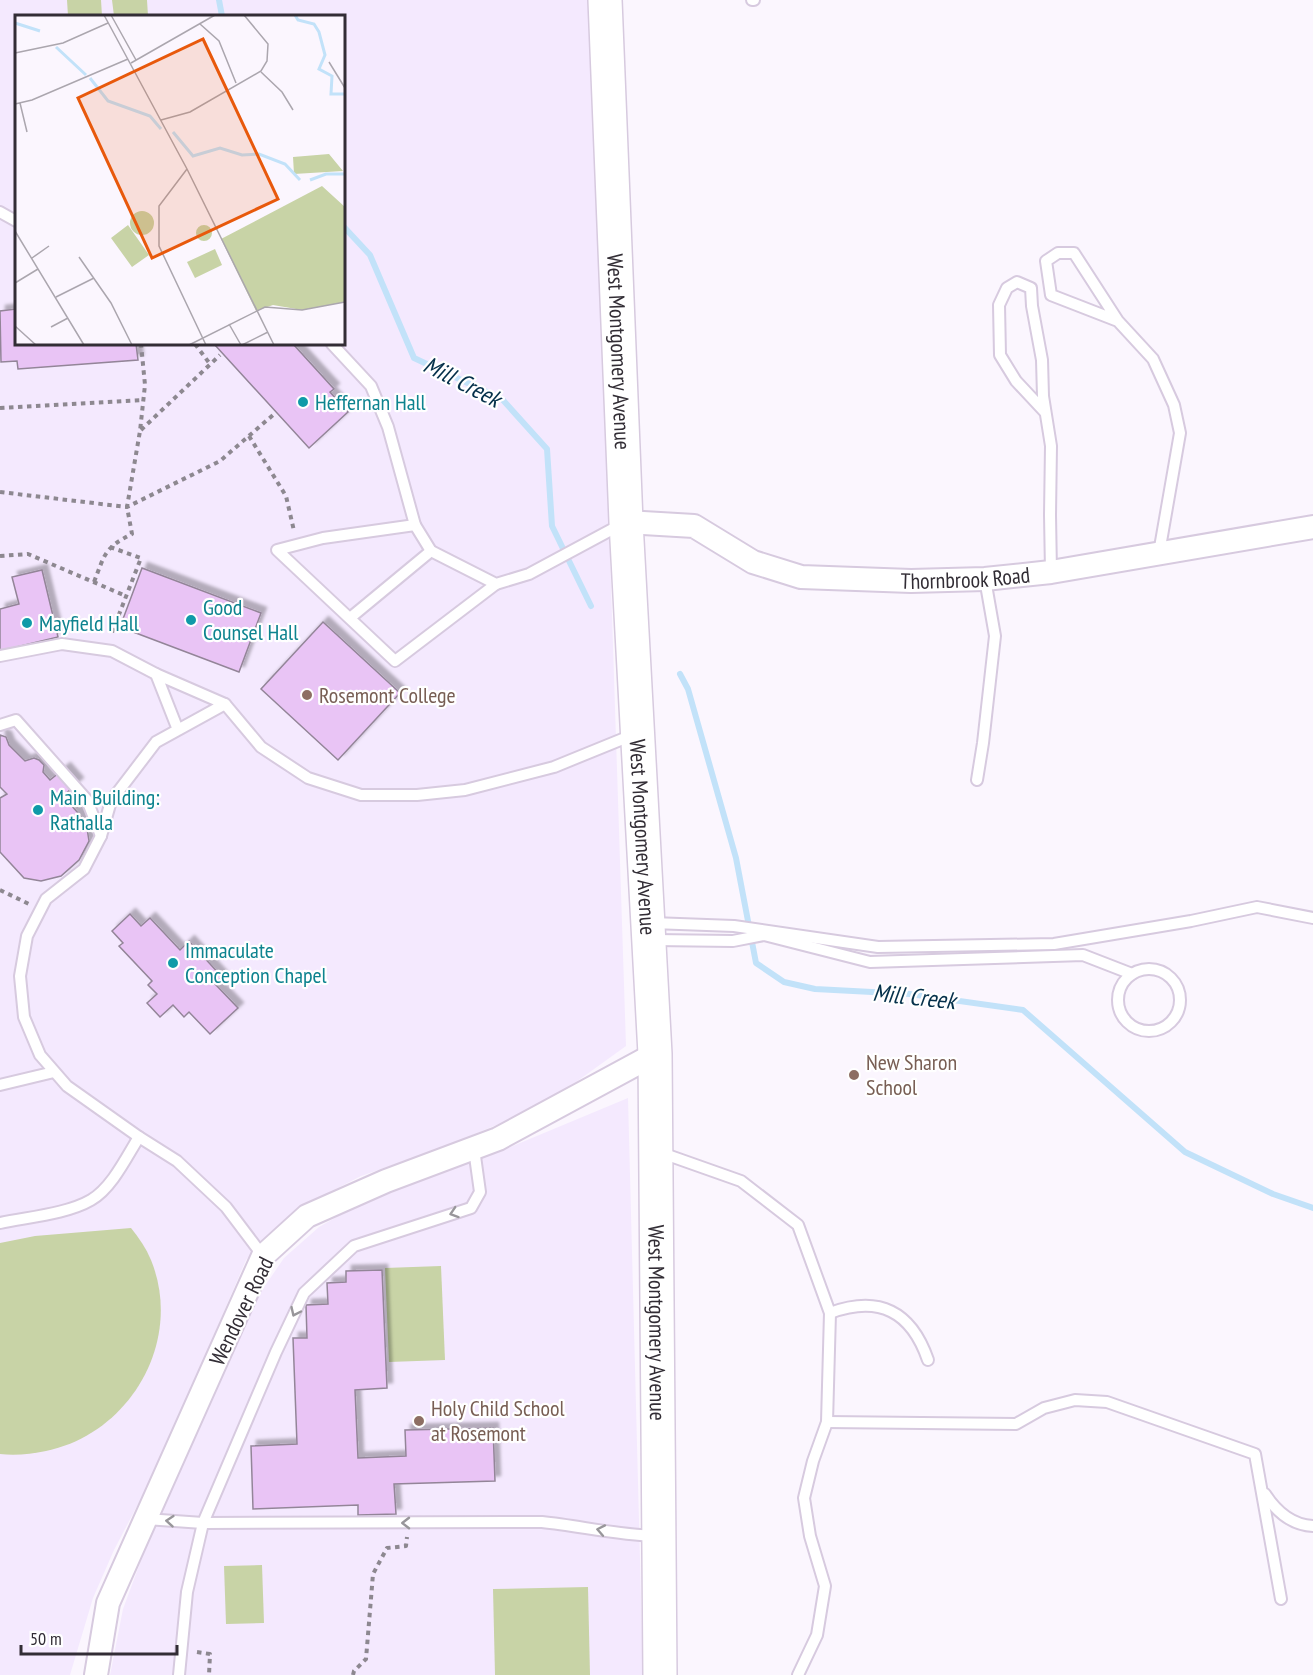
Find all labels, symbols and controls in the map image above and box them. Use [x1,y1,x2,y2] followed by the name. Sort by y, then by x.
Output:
[15,15,345,345] inset map
[601,253,637,450] street label: West Montgomery Avenue
[418,349,509,415] water label: Mill Creek
[315,388,427,416] place label: Heffernan Hall
[296,395,310,409] marker: Heffernan Hall
[900,560,1031,595] street label: Thornbrook Road
[203,593,299,646] place label: Good Counsel Hall
[39,609,140,637] place label: Mayfield Hall
[184,613,198,627] marker: Good Counsel Hall
[20,616,34,630] marker: Mayfield Hall
[319,681,456,709] place label: Rosemont College
[300,688,314,702] marker: Rosemont College
[624,738,662,936] street label: West Montgomery Avenue
[50,783,160,836] place label: Main Building: Rathalla
[31,803,45,817] marker: Main Building: Rathalla
[185,936,328,989] place label: Immaculate Conception Chapel
[166,956,180,970] marker: Immaculate Conception Chapel
[871,977,960,1017] water label: Mill Creek
[866,1048,957,1101] place label: New Sharon School
[847,1068,861,1082] marker: New Sharon School
[449,1206,460,1219] one-way arrow
[642,1225,672,1421] street label: West Montgomery Avenue
[203,1252,279,1370] street label: Wendover Road
[290,1305,302,1316] one-way arrow
[431,1394,566,1447] place label: Holy Child School at Rosemont
[412,1414,426,1428] marker: Holy Child School at Rosemont
[165,1514,174,1527] one-way arrow
[402,1517,411,1529] one-way arrow
[596,1524,606,1537] one-way arrow
[21,1618,177,1656] scale bar
[30,1627,62,1650] text: 50 m

